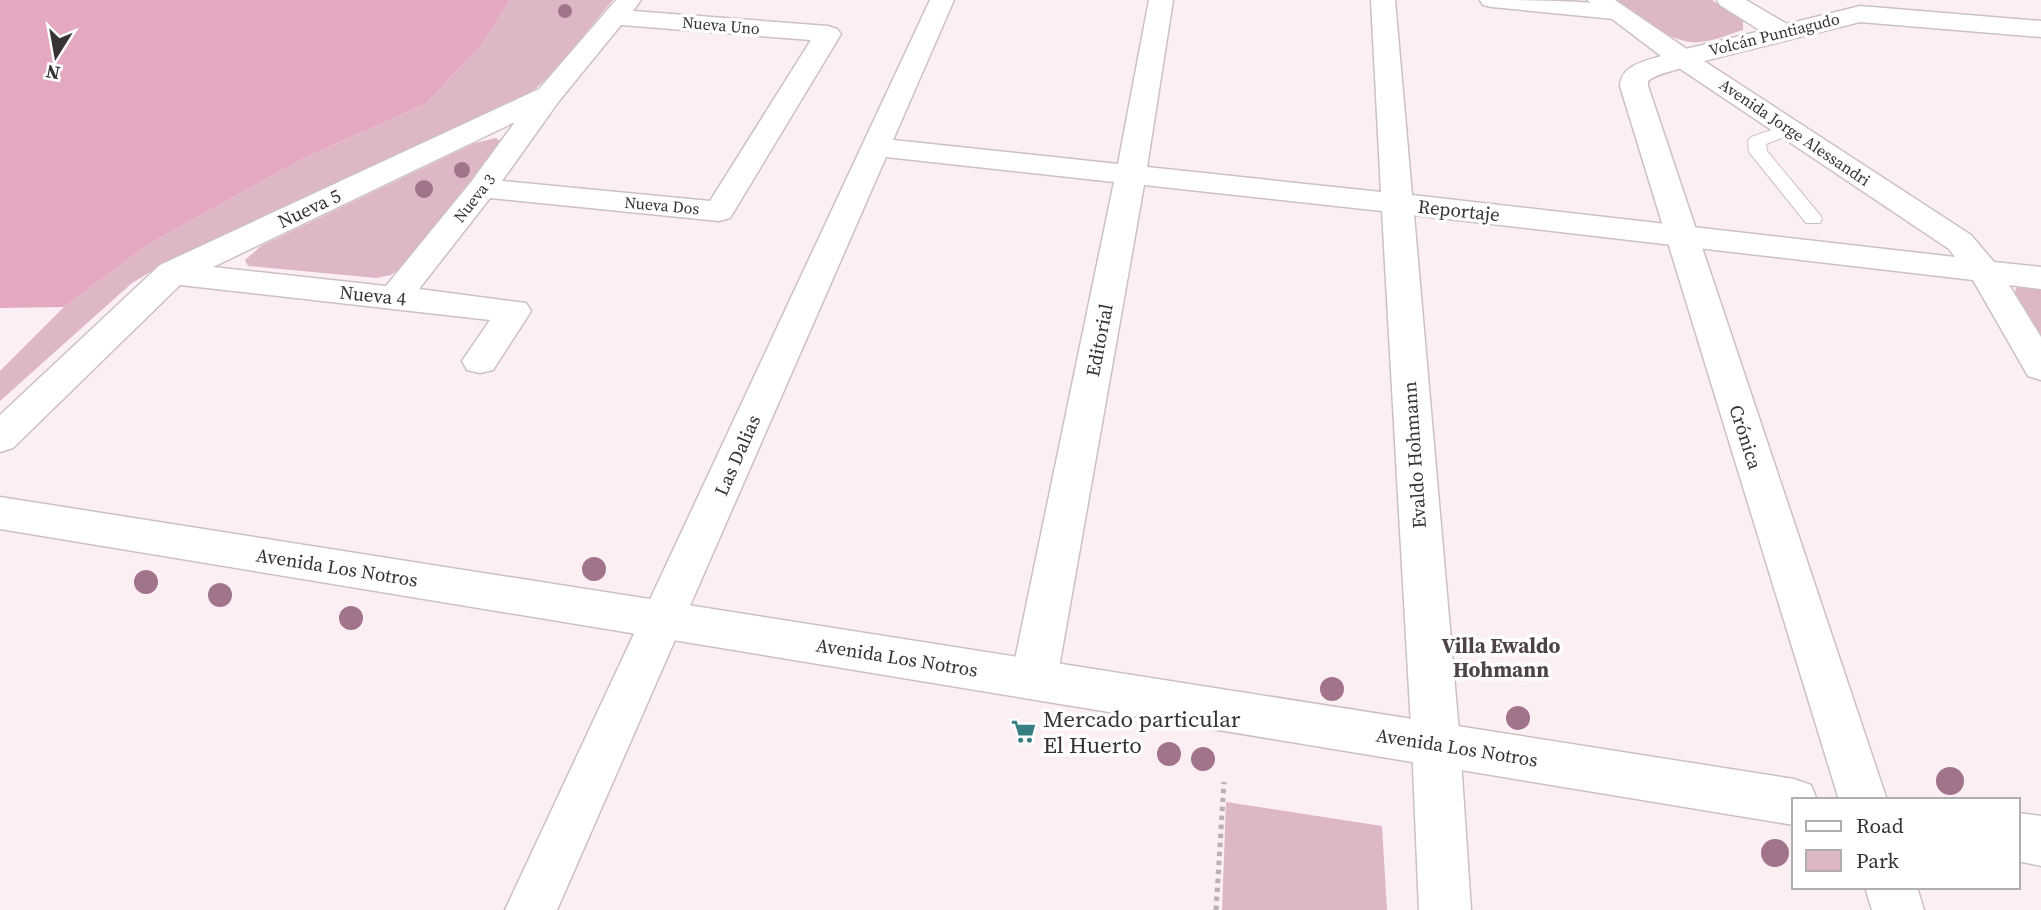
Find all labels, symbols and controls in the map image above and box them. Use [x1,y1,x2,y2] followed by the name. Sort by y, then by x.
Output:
[1706,7,1842,61] street label: Volcán Puntiagudo
[681,11,761,39] street label: Nueva Uno
[21,21,91,91] north arrow
[43,59,62,87] text: N
[1715,73,1875,191] street label: Avenida Jorge Alessandri
[448,169,500,227] street label: Nueva 3
[273,182,345,234] street label: Nueva 5
[623,191,701,219] street label: Nueva Dos
[1417,193,1501,227] street label: Reportaje
[338,279,408,311] street label: Nueva 4
[1079,301,1119,379] street label: Editorial
[1396,381,1432,529] street label: Evaldo Hohmann
[1723,401,1769,473] street label: Crónica
[708,410,766,500] street label: Las Dalias
[254,541,420,593] street label: Avenida Los Notros
[814,631,980,683] street label: Avenida Los Notros
[1442,631,1561,684] district label: Villa Ewaldo Hohmann
[1043,703,1241,761] place label: Mercado particular El Huerto
[1009,718,1037,746] supermarket icon: Mercado particular El Huerto
[1374,721,1540,773] street label: Avenida Los Notros
[1792,798,2020,889] legend
[1856,811,1904,840] text: Road
[1856,846,1900,875] text: Park

